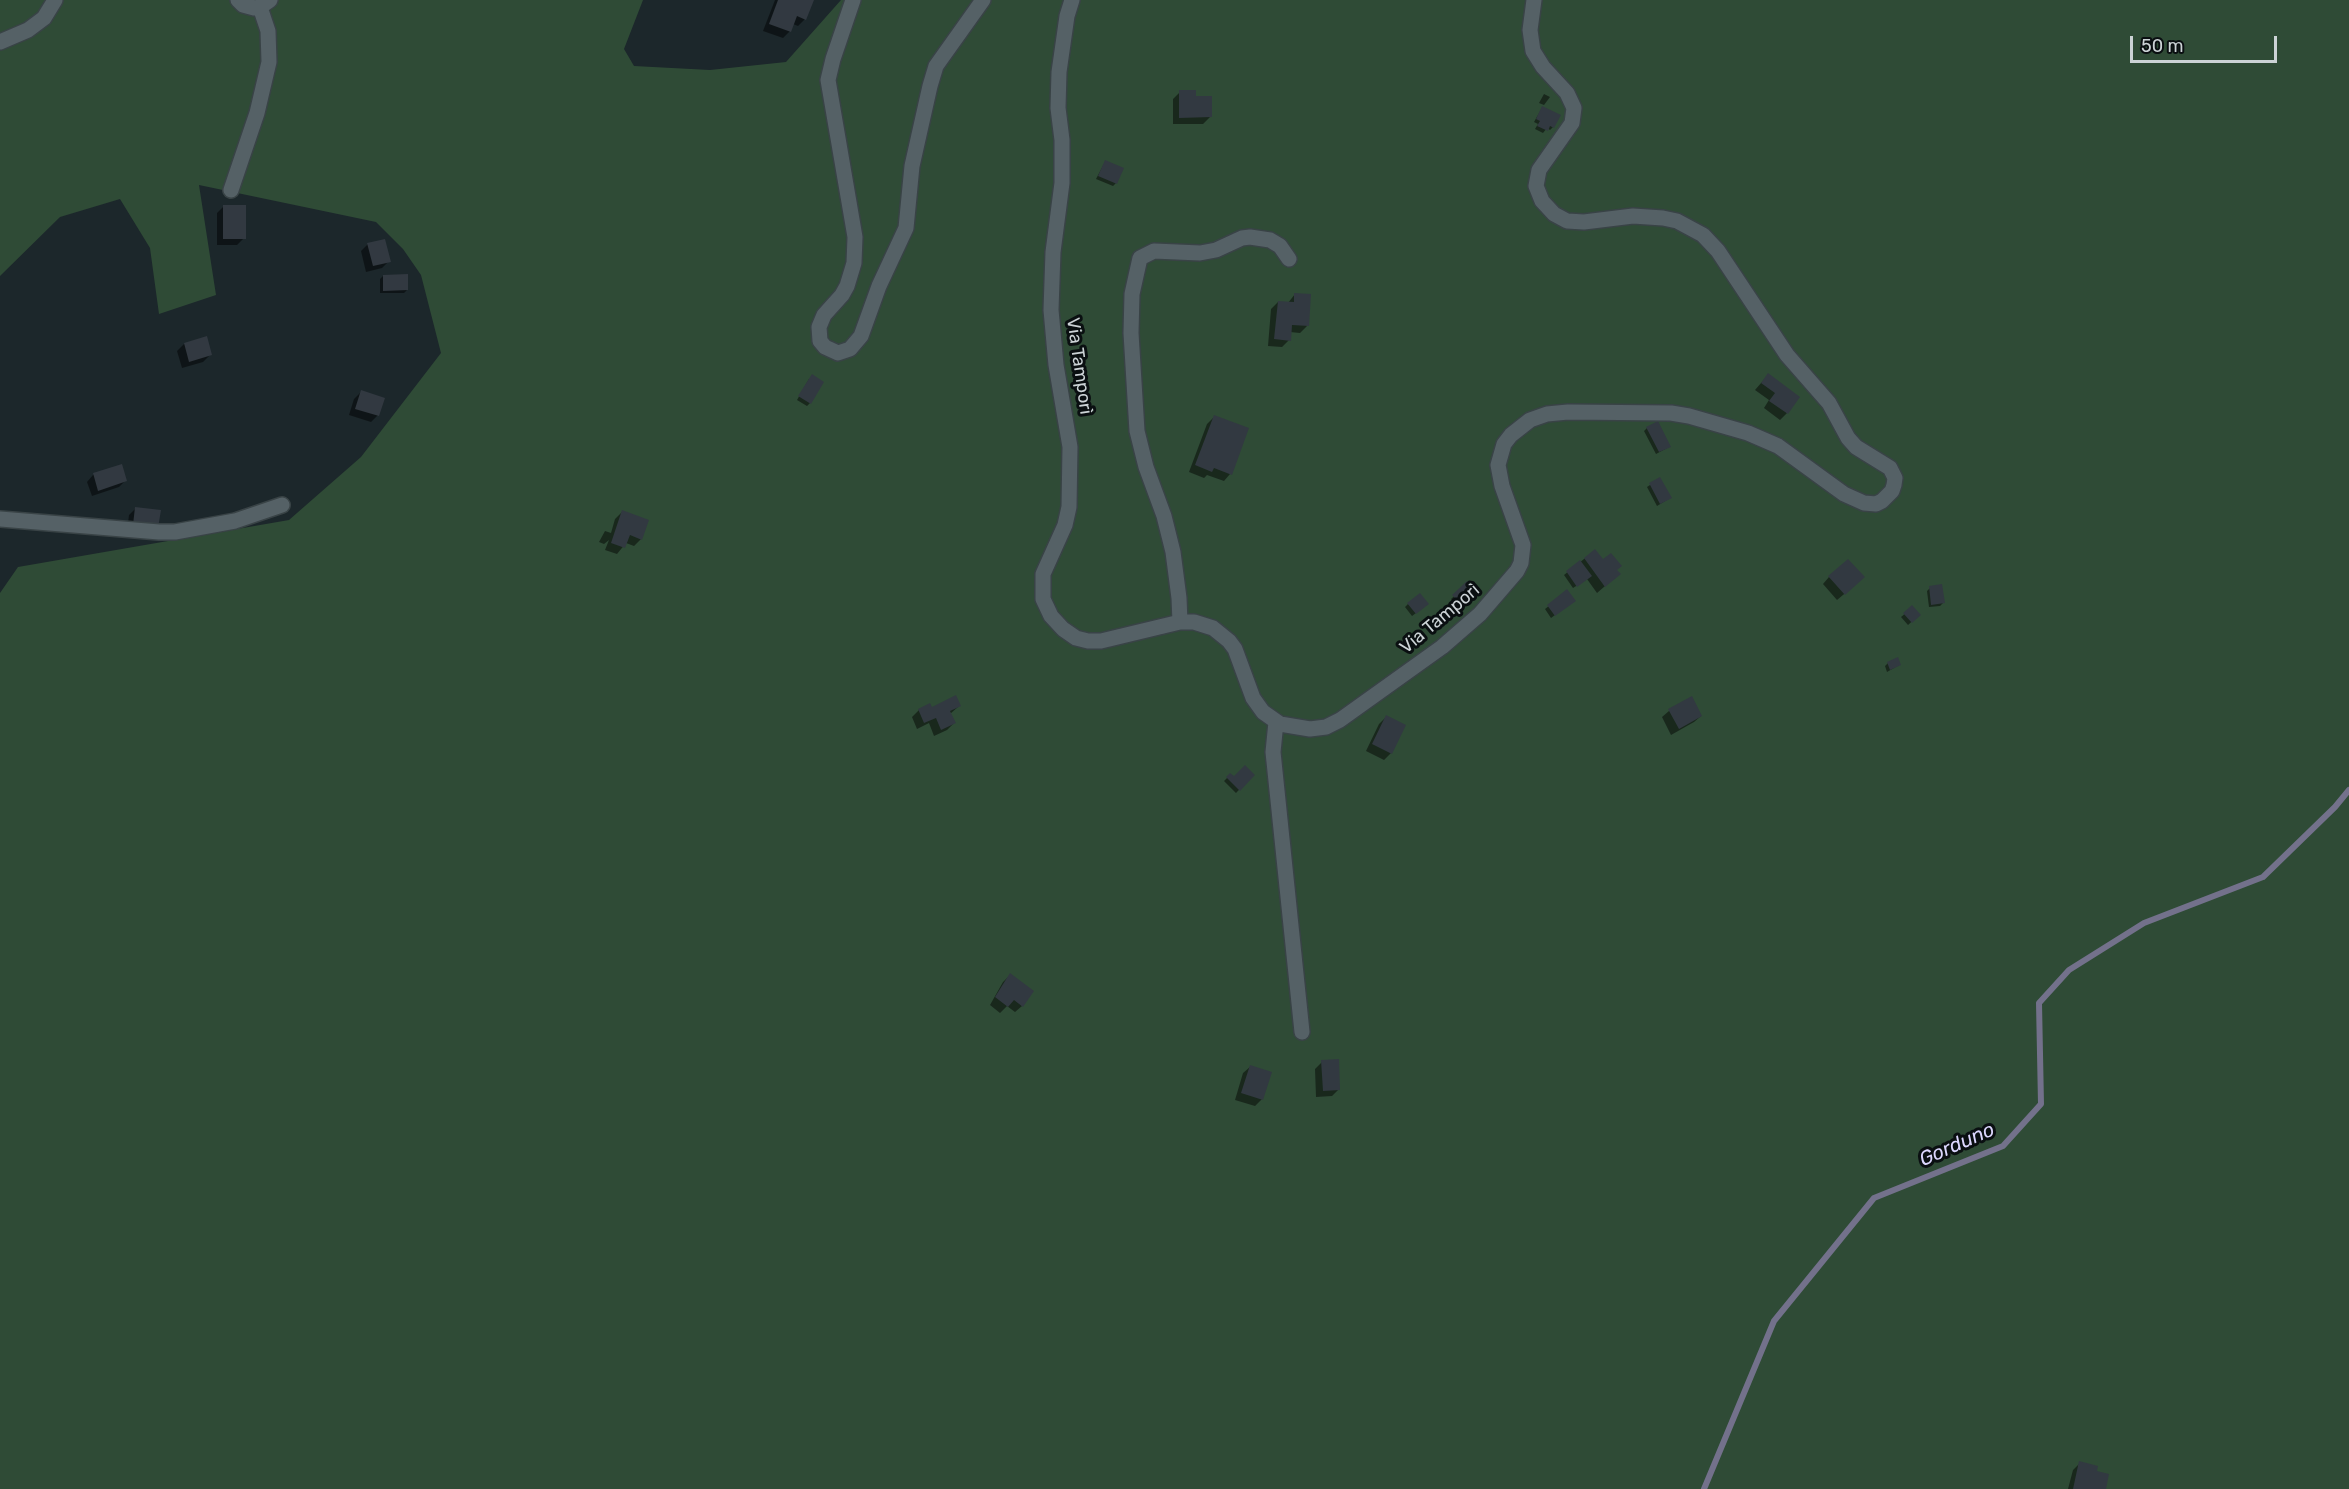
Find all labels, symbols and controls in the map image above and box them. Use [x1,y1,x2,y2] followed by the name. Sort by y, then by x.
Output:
[2133,24,2280,62] scale bar
[2141,35,2184,57] text: 50 m
[1062,316,1096,416] street label: Via Tamporì
[1396,579,1484,659] street label: Via Tamporì
[1916,1118,1998,1172] water label: Gorduno

